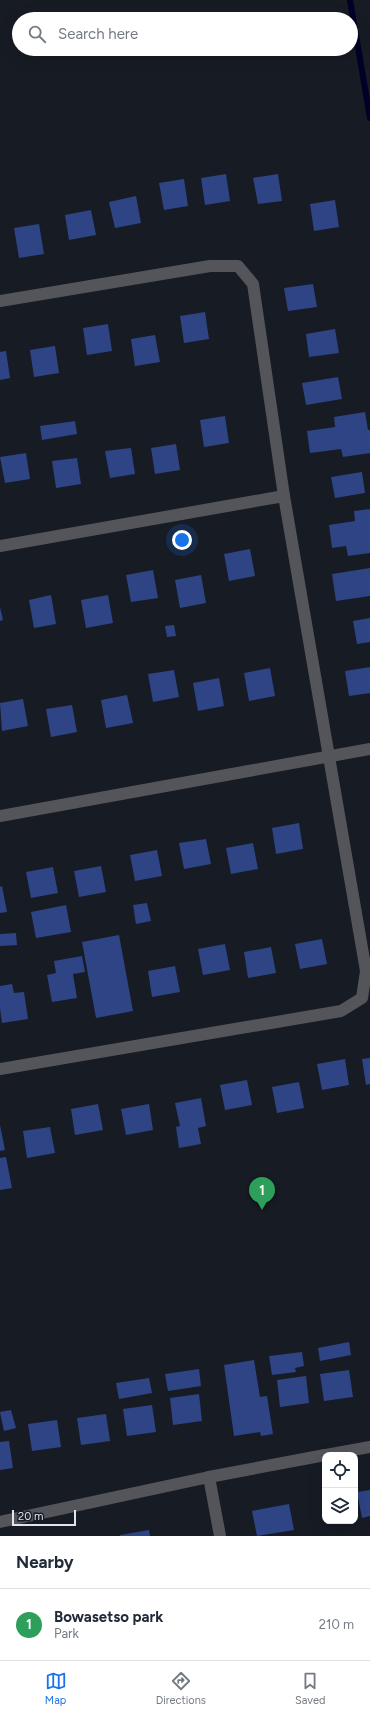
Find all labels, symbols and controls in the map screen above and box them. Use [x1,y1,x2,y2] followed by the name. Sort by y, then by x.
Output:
[12,12,358,56] search box
[26,23,48,45] icon: search
[58,25,138,43] text: Search here
[172,530,192,550] your location
[249,1177,275,1210] pin: 1
[322,1452,358,1524] map controls
[322,1452,358,1488] button: locate
[322,1488,358,1524] button: layers
[12,1508,76,1527] scale bar
[18,1510,43,1523] text: 20 m
[16,1552,74,1572] text: Nearby
[54,1608,163,1626] text: Bowasetso park
[26,1617,32,1632] text: 1
[319,1617,354,1632] text: 210 m
[54,1626,79,1641] text: Park
[45,1670,67,1707] tab: Map
[156,1670,206,1707] tab: Directions
[295,1670,325,1707] tab: Saved

